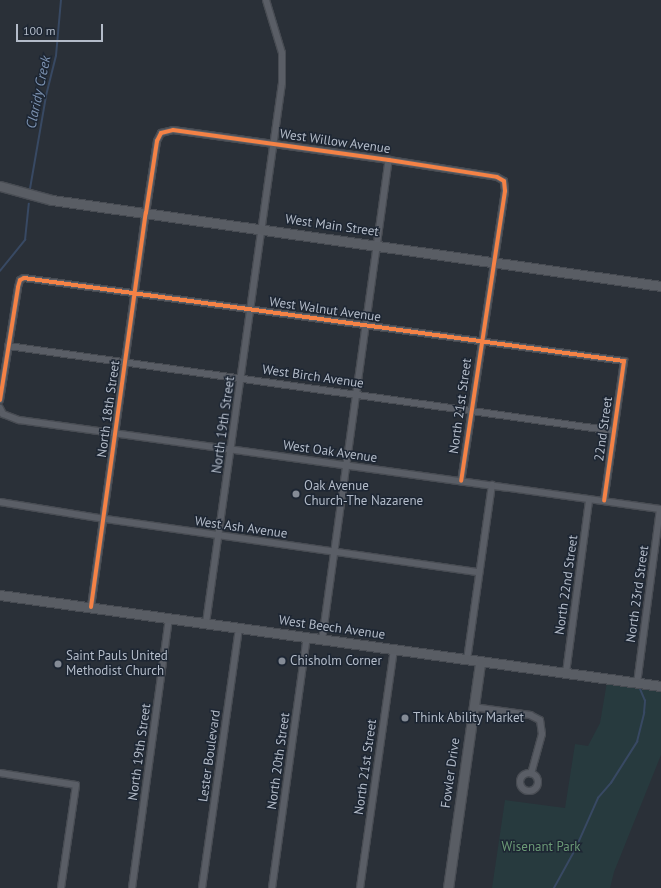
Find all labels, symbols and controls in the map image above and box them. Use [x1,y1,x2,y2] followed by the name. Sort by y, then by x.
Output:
[18,16,105,42] scale bar
[23,23,56,38] text: 100 m
[22,54,54,130] water label: Claridy Creek
[278,126,392,158] street label: West Willow Avenue
[284,212,380,240] street label: West Main Street
[268,294,382,326] street label: West Walnut Avenue
[447,357,475,455] street label: North 21st Street
[94,359,124,459] street label: North 18th Street
[261,362,365,392] street label: West Birch Avenue
[209,375,239,475] street label: North 19th Street
[592,396,616,462] street label: 22nd Street
[281,438,379,466] street label: West Oak Avenue
[304,479,423,510] place label: Oak Avenue Church-The Nazarene
[291,489,301,499] marker: Oak Avenue Church-The Nazarene
[193,514,289,542] street label: West Ash Avenue
[552,534,582,636] street label: North 22nd Street
[623,545,653,643] street label: North 23rd Street
[278,613,386,643] street label: West Beech Avenue
[66,649,168,680] place label: Saint Pauls United Methodist Church
[290,653,382,669] place label: Chisholm Corner
[277,656,287,666] marker: Chisholm Corner
[53,659,63,669] marker: Saint Pauls United Methodist Church
[125,702,155,802] street label: North 19th Street
[196,709,224,803] street label: Lester Boulevard
[413,710,525,726] place label: Think Ability Market
[264,711,294,811] street label: North 20th Street
[400,713,410,723] marker: Think Ability Market
[352,718,380,816] street label: North 21st Street
[438,737,464,809] street label: Fowler Drive
[502,839,580,855] park label: Wisenant Park

